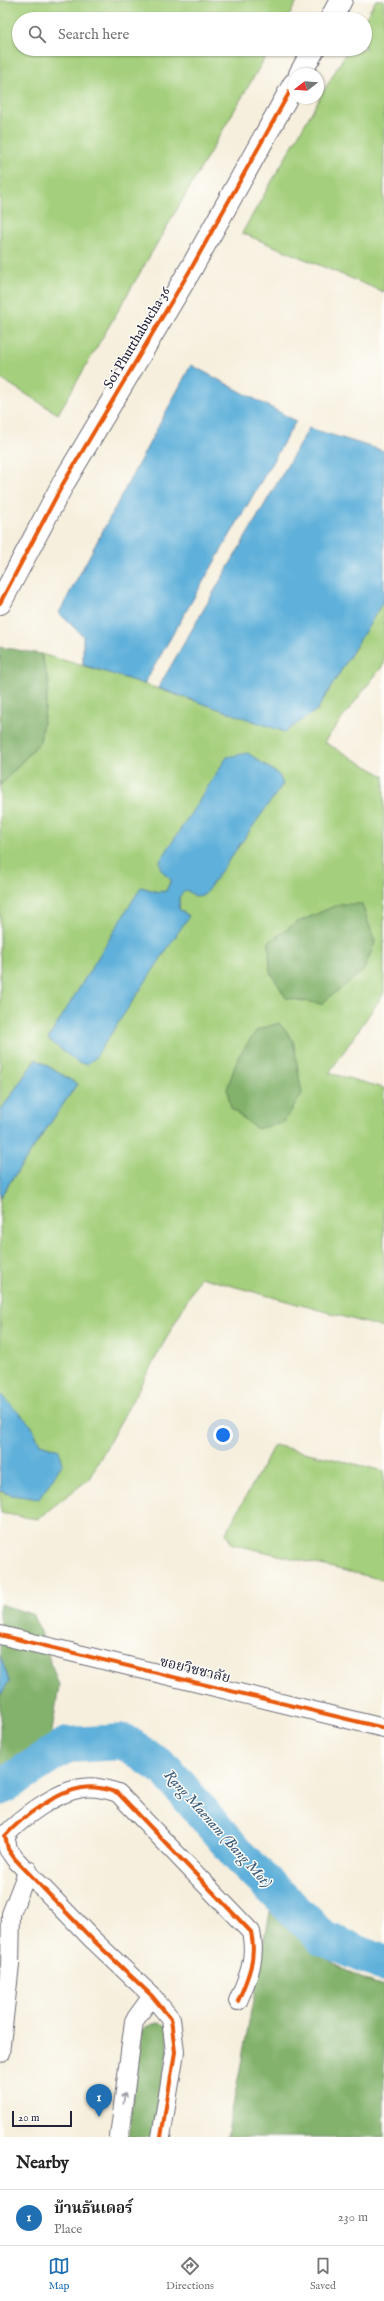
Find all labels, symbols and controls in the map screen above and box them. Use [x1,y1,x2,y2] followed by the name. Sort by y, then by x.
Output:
[12,12,372,56] search box
[26,23,48,45] icon: search
[58,25,129,44] text: Search here
[288,68,324,104] north arrow
[99,283,175,392] street label: Soi Phutthabucha 36
[213,1425,233,1445] your location
[158,1653,232,1687] street label: ซอยวิชชาลัย
[159,1766,276,1893] water label: Rang Maenam (Bang Mot)
[86,2084,112,2117] pin: 1
[120,2092,128,2105] one-way arrow
[12,2109,72,2128] scale bar
[18,2111,39,2125] text: 20 m
[16,2153,69,2174] text: Nearby
[54,2199,133,2218] text: บ้านธันเดอร์
[27,2209,31,2226] text: 1
[338,2209,368,2226] text: 230 m
[54,2221,82,2238] text: Place
[48,2255,70,2293] tab: Map
[166,2255,214,2293] tab: Directions
[310,2255,336,2293] tab: Saved

